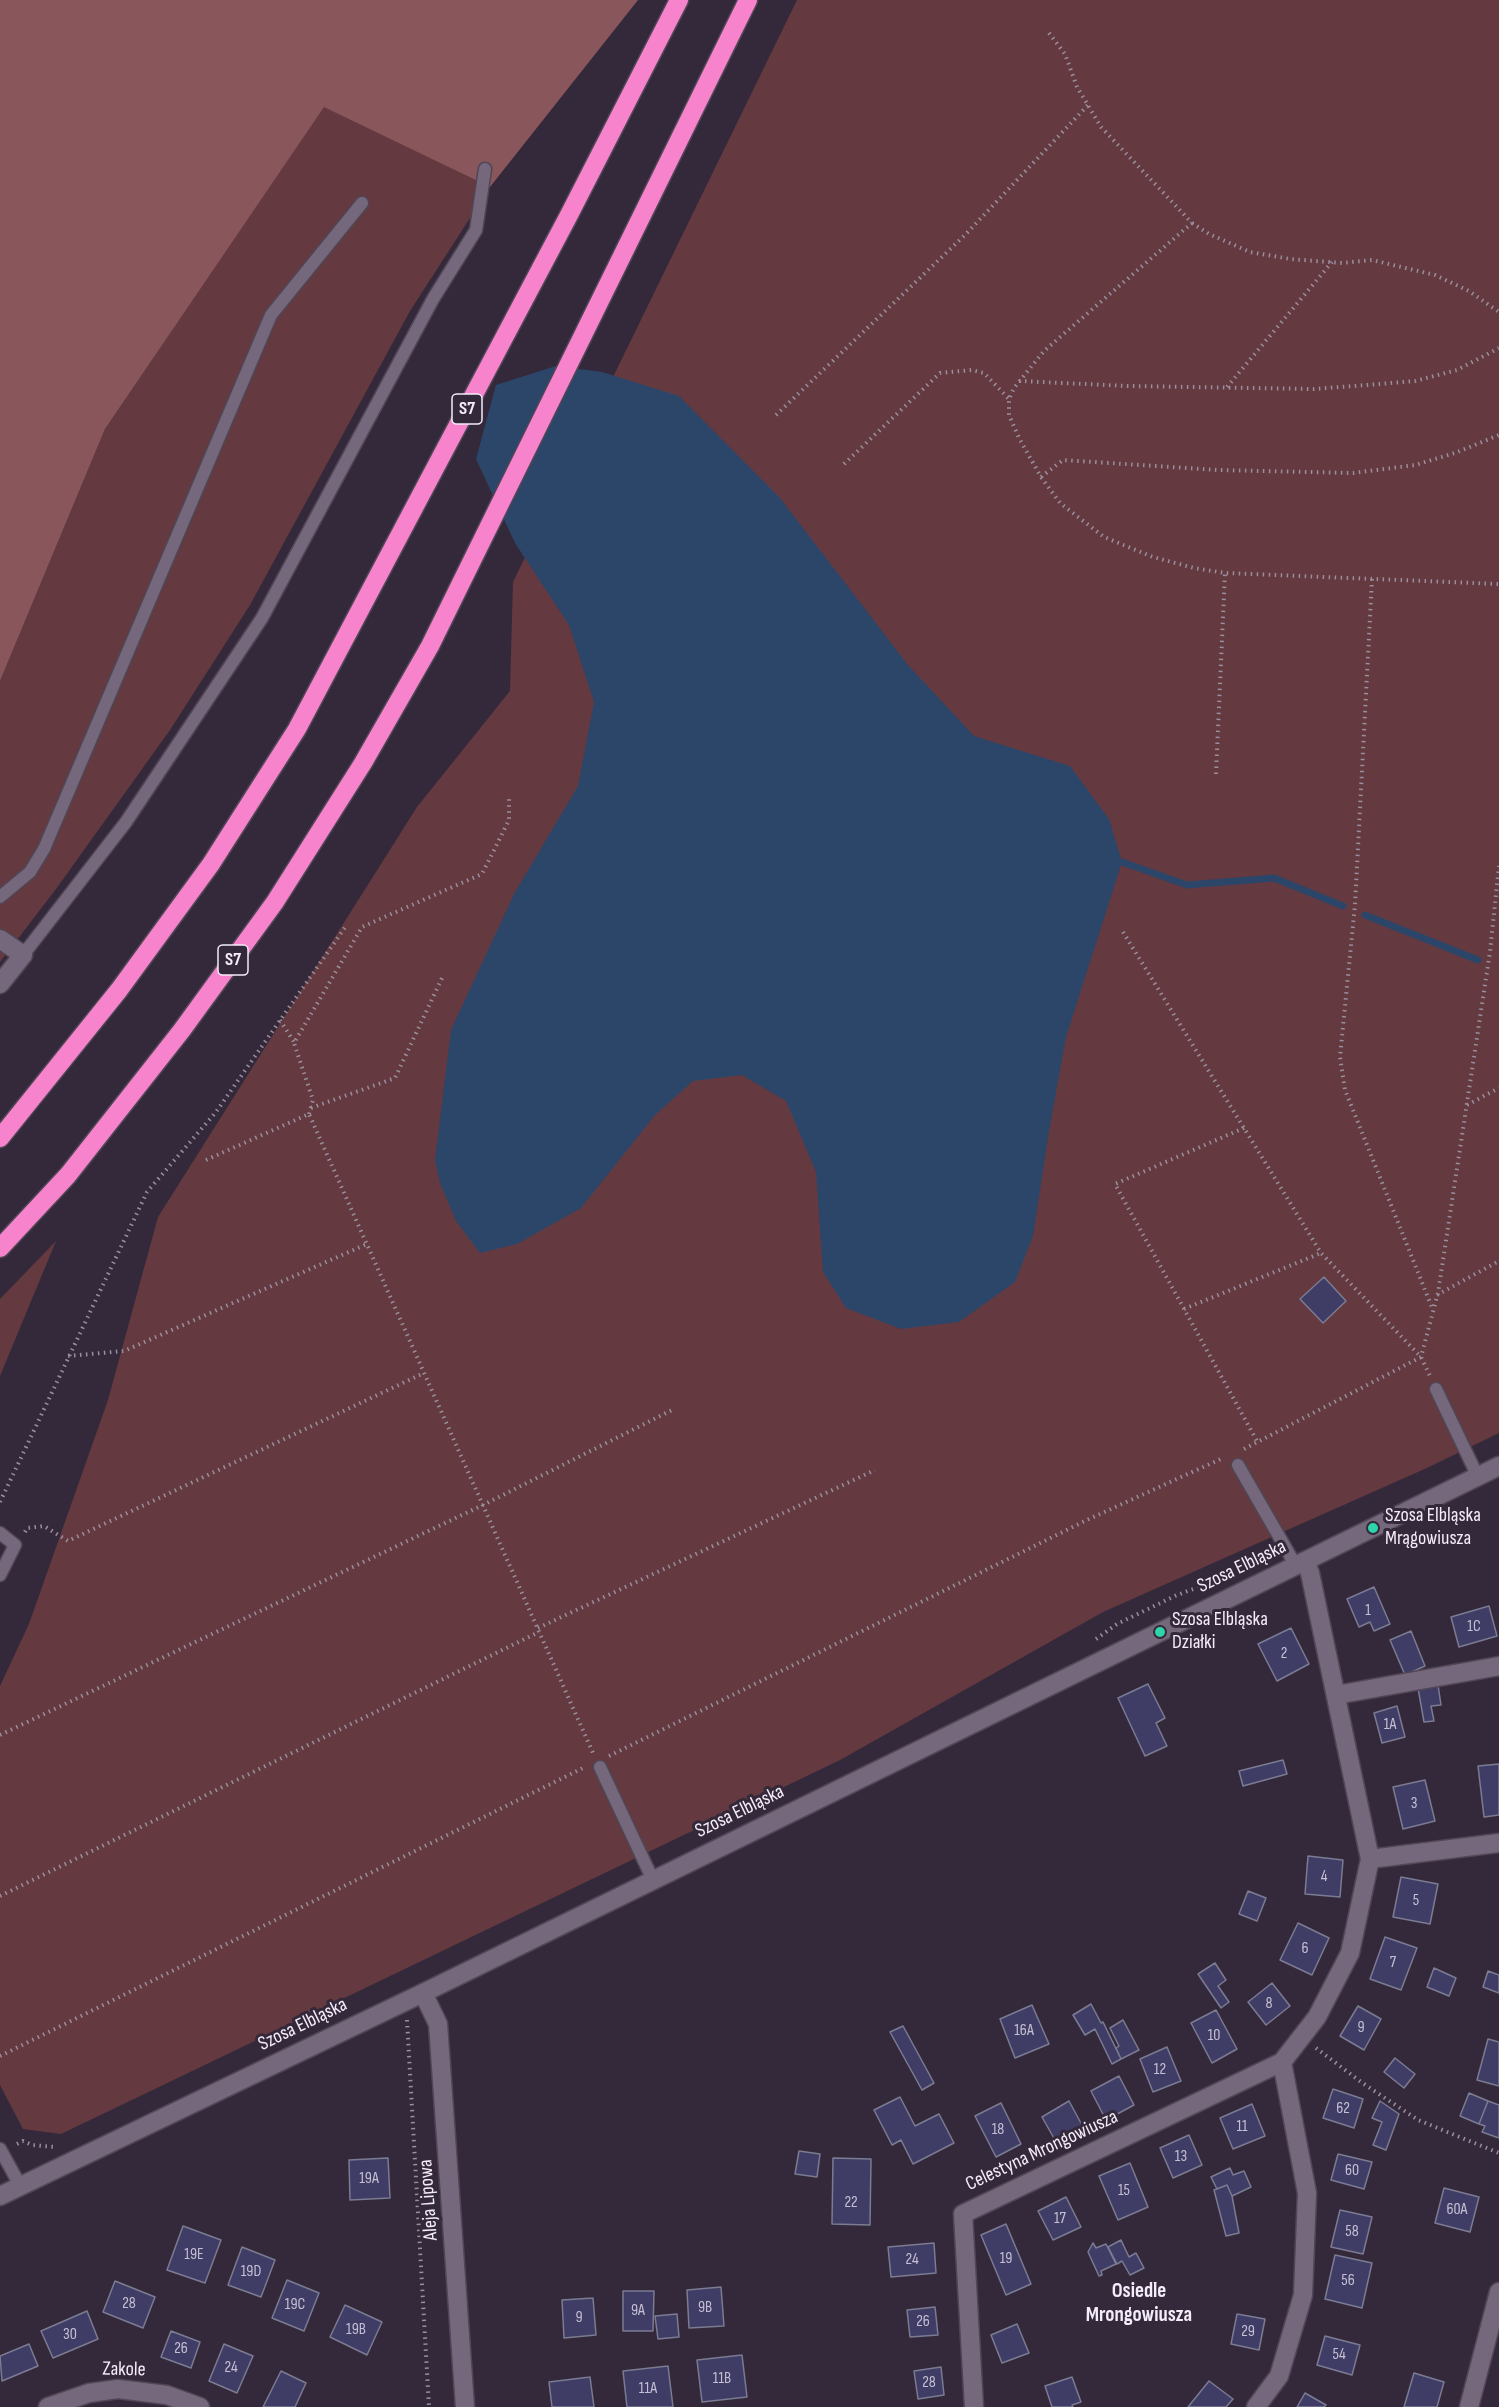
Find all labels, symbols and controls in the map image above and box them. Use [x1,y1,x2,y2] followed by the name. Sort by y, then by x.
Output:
[452,394,482,424] road number: S7
[218,945,248,975] road number: S7
[1385,1504,1481,1551] place label: Szosa Elbląska Mrągowiusza
[1366,1521,1380,1535] marker: Szosa Elbląska Mrągowiusza
[1194,1535,1290,1599] street label: Szosa Elbląska
[1365,1601,1371,1621] house number: 1
[1172,1608,1268,1655] place label: Szosa Elbląska Działki
[1467,1617,1481,1637] house number: 1C
[1153,1625,1167,1639] marker: Szosa Elbląska Działki
[1281,1644,1287,1664] house number: 2
[1384,1715,1396,1735] house number: 1A
[692,1780,788,1844] street label: Szosa Elbląska
[1411,1794,1417,1814] house number: 3
[1321,1867,1327,1887] house number: 4
[1413,1891,1419,1911] house number: 5
[1301,1939,1309,1959] house number: 6
[1390,1953,1396,1973] house number: 7
[255,1993,351,2057] street label: Szosa Elbląska
[1265,1994,1273,2014] house number: 8
[1357,2018,1365,2038] house number: 9
[1014,2021,1034,2041] house number: 16A
[1208,2026,1220,2046] house number: 10
[1154,2060,1166,2080] house number: 12
[1336,2099,1350,2119] house number: 62
[962,2105,1122,2197] street label: Celestyna Mrongowiusza
[1236,2117,1248,2137] house number: 11
[992,2120,1004,2140] house number: 18
[1175,2147,1187,2167] house number: 13
[414,2159,444,2241] street label: Aleja Lipowa
[1345,2161,1359,2181] house number: 60
[359,2169,379,2189] house number: 19A
[1118,2181,1130,2201] house number: 15
[844,2193,858,2213] house number: 22
[1447,2200,1467,2220] house number: 60A
[1054,2209,1066,2229] house number: 17
[1345,2222,1359,2242] house number: 58
[184,2245,204,2265] house number: 19E
[1000,2249,1012,2269] house number: 19
[905,2250,919,2270] house number: 24
[241,2262,261,2282] house number: 19D
[1341,2271,1355,2291] house number: 56
[1086,2279,1192,2329] district label: Osiedle Mrongowiusza
[122,2294,136,2314] house number: 28
[285,2295,305,2315] house number: 19C
[698,2298,712,2318] house number: 9B
[631,2301,645,2321] house number: 9A
[575,2308,583,2328] house number: 9
[916,2312,930,2332] house number: 26
[346,2320,366,2340] house number: 19B
[1241,2322,1255,2342] house number: 29
[63,2325,77,2345] house number: 30
[174,2339,188,2359] house number: 26
[1332,2345,1346,2365] house number: 54
[102,2358,146,2382] street label: Zakole
[224,2358,238,2378] house number: 24
[713,2369,731,2389] house number: 11B
[922,2373,936,2393] house number: 28
[639,2379,657,2399] house number: 11A

